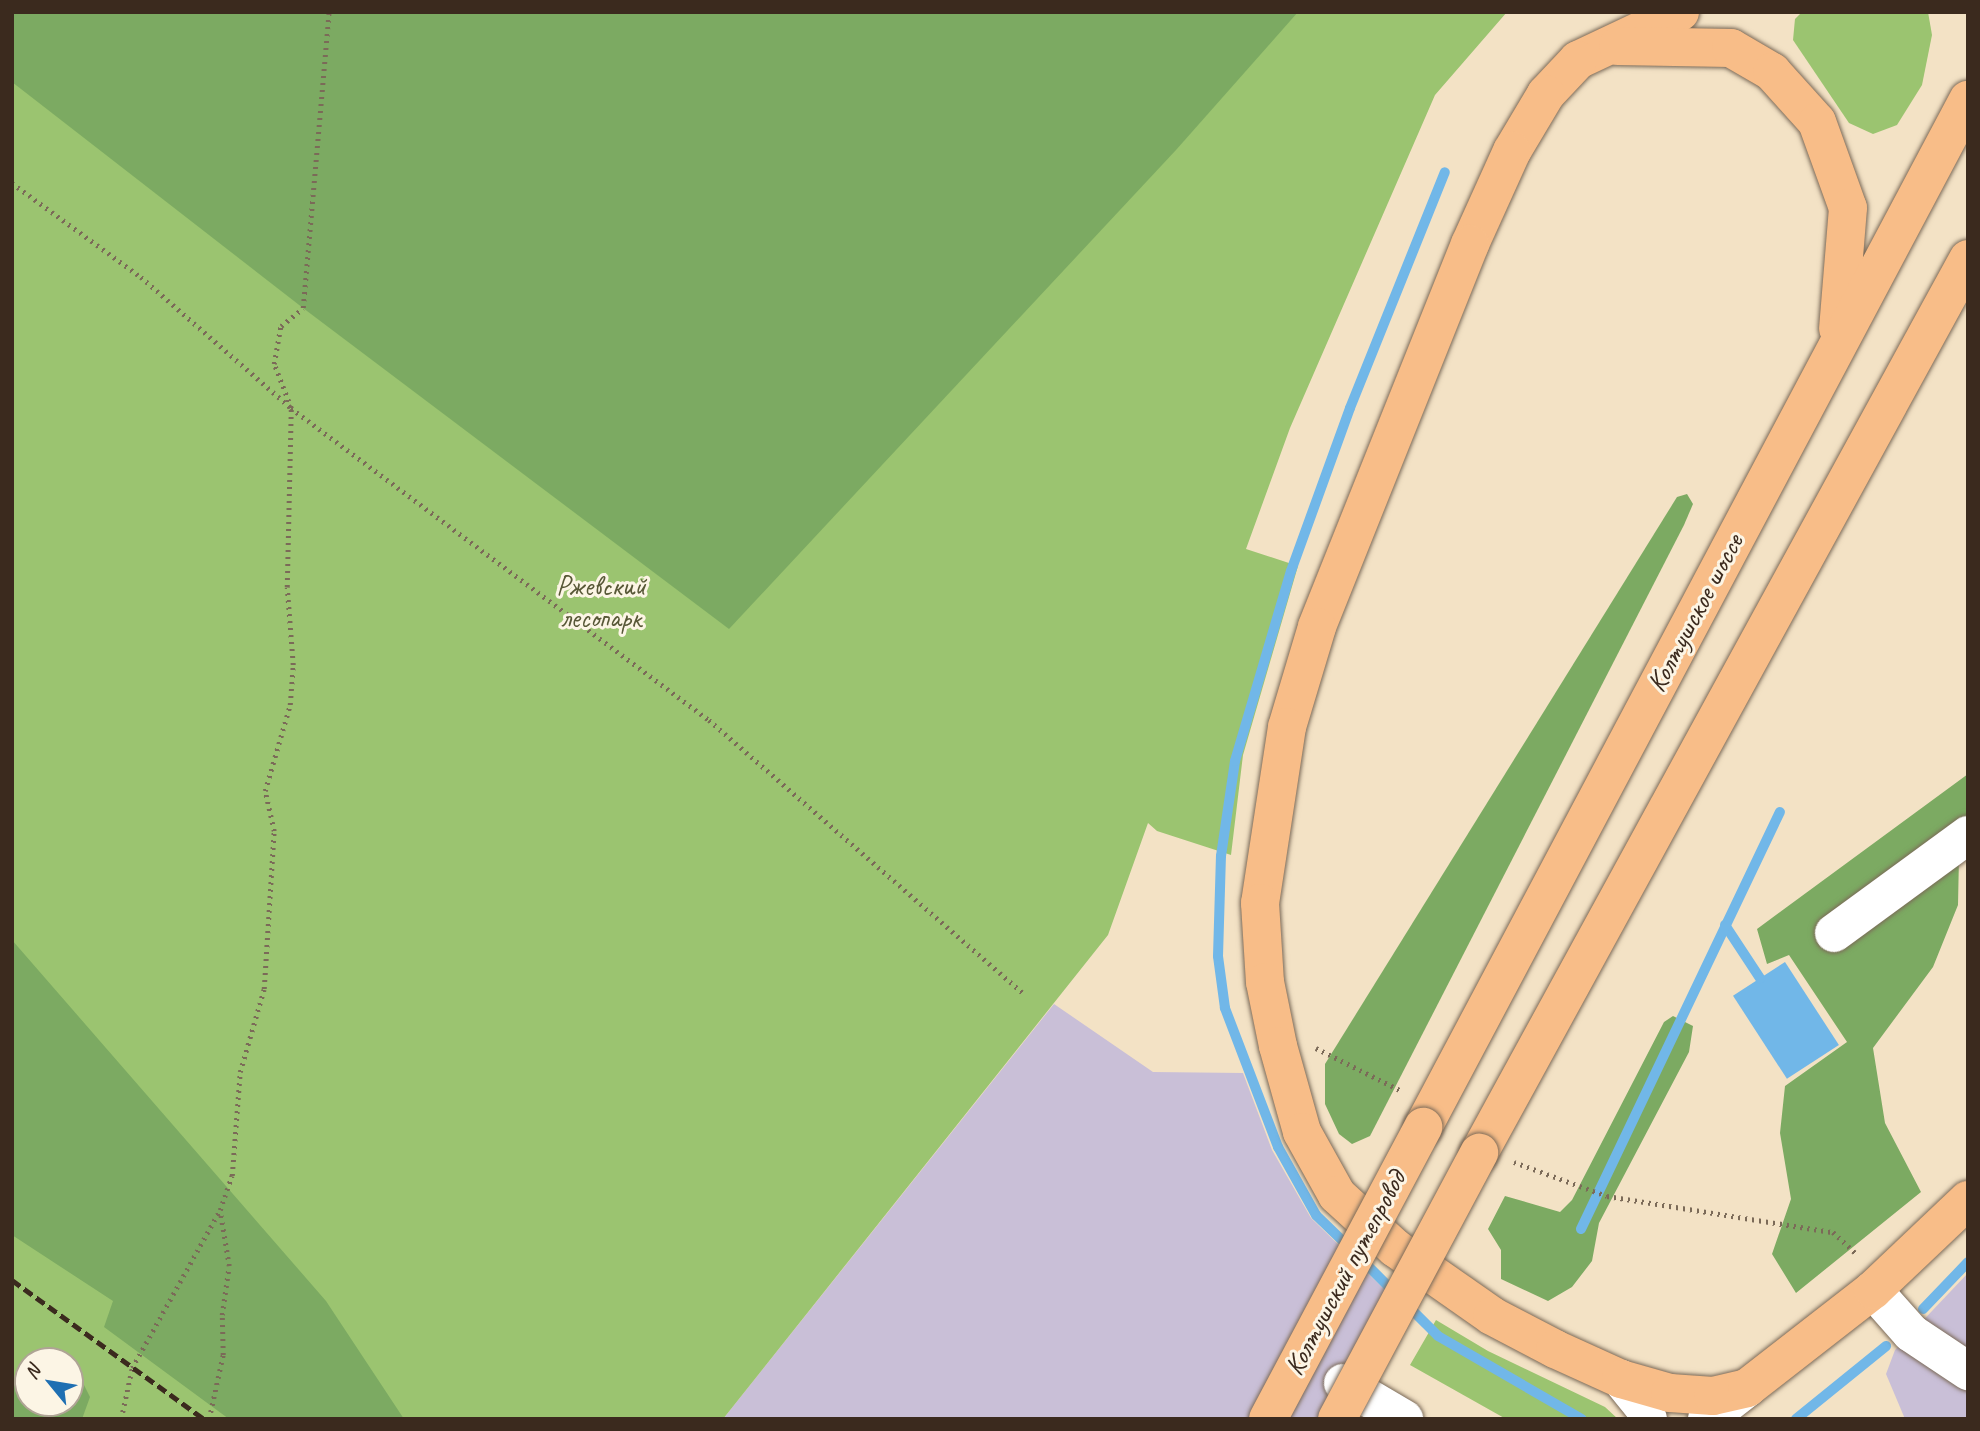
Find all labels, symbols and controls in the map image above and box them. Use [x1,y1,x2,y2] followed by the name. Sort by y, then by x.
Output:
[1639,528,1751,698] street label: Колтушское шоссе
[556,569,646,635] park label: Ржевский лесопарк
[1277,1165,1413,1381] street label: Колтушский путепровод
[14,1347,84,1417] north arrow
[19,1361,46,1384] text: N

